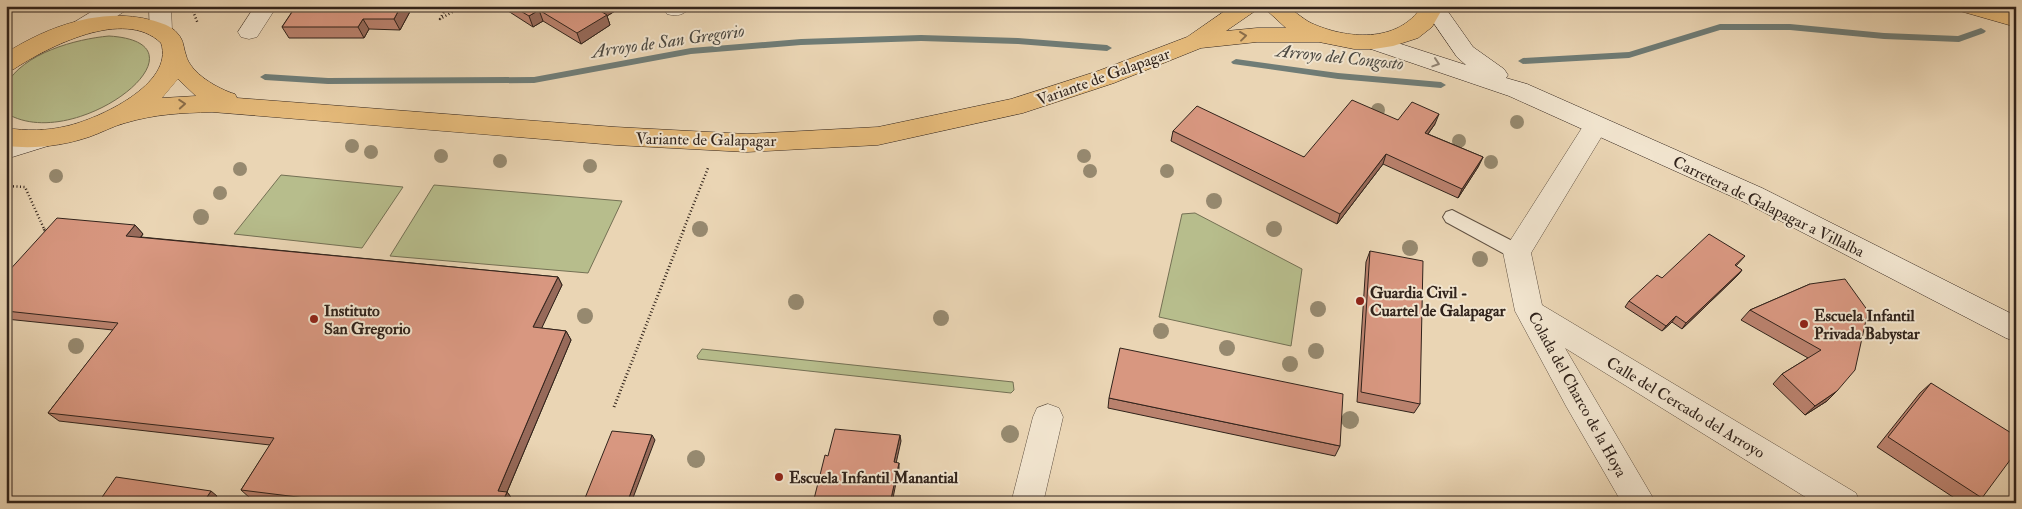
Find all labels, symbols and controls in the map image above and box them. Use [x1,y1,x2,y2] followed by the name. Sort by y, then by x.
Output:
[588,19,746,64] water label: Arroyo de San Gregorio
[1239,31,1247,42] one-way arrow
[1273,39,1405,76] water label: Arroyo del Congosto
[1034,44,1173,111] street label: Variante de Galapagar
[1431,57,1439,67] one-way arrow
[178,98,186,109] one-way arrow
[636,129,776,152] street label: Variante de Galapagar
[1669,152,1868,263] street label: Carretera de Galapagar a Villalba
[1370,283,1506,322] place label: Guardia Civil - Cuartel de Galapagar
[1354,295,1366,307] marker: Guardia Civil - Cuartel de Galapagar
[324,301,411,340] place label: Instituto San Gregorio
[1814,306,1921,345] place label: Escuela Infantil Privada Babystar
[1523,308,1631,481] street label: Colada del Charco de la Hoya
[308,313,320,325] marker: Instituto San Gregorio
[1798,318,1810,330] marker: Escuela Infantil Privada Babystar
[1603,353,1768,463] street label: Calle del Cercado del Arroyo
[789,468,959,488] place label: Escuela Infantil Manantial
[773,471,785,483] marker: Escuela Infantil Manantial

